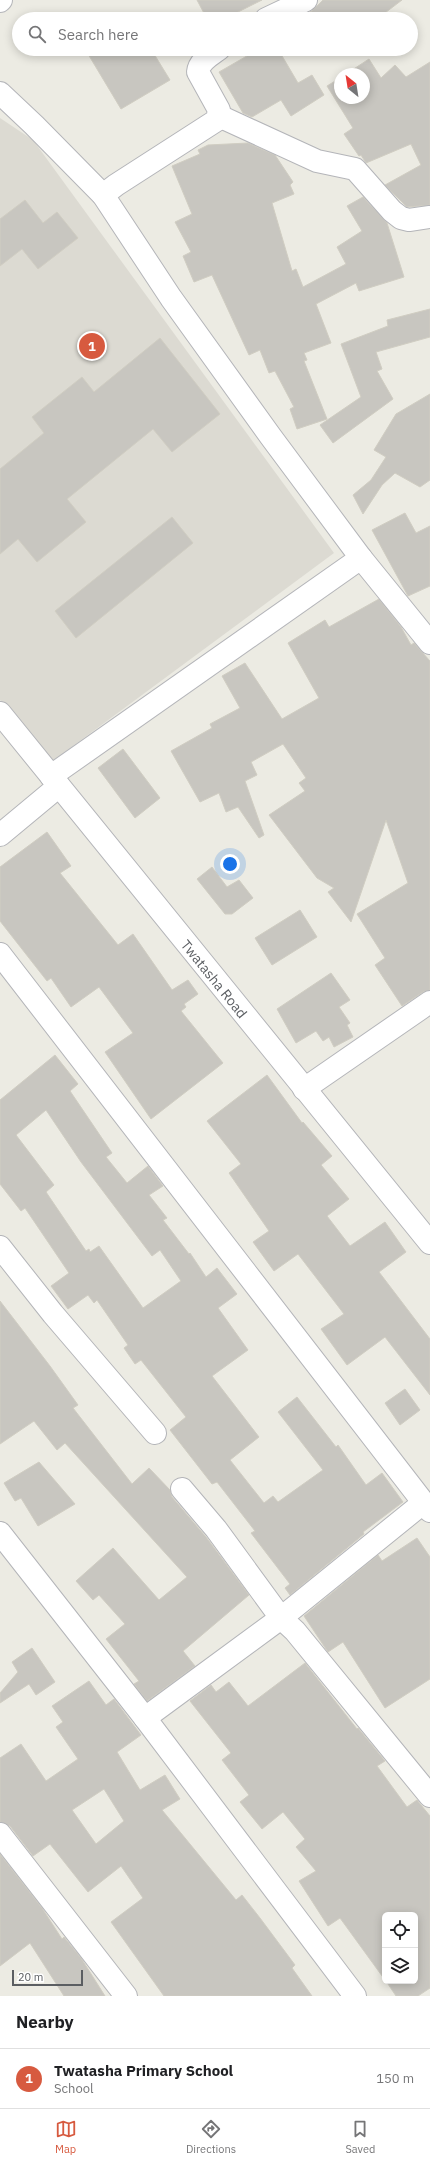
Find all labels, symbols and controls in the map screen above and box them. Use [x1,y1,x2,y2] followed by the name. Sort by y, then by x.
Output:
[12,12,418,56] search box
[26,23,48,45] icon: search
[58,25,138,44] text: Search here
[334,68,370,104] north arrow
[79,331,105,361] pin: 1
[220,854,240,874] your location
[177,936,251,1022] street label: Twatasha Road
[382,1912,418,1984] map controls
[382,1912,418,1948] button: locate
[382,1948,418,1984] button: layers
[12,1968,83,1987] scale bar
[18,1970,43,1984] text: 20 m
[16,2011,74,2033] text: Nearby
[54,2061,233,2080] text: Twatasha Primary School
[25,2070,33,2087] text: 1
[376,2070,414,2087] text: 150 m
[54,2080,94,2097] text: School
[55,2118,77,2156] tab: Map
[186,2118,236,2156] tab: Directions
[345,2118,375,2156] tab: Saved

